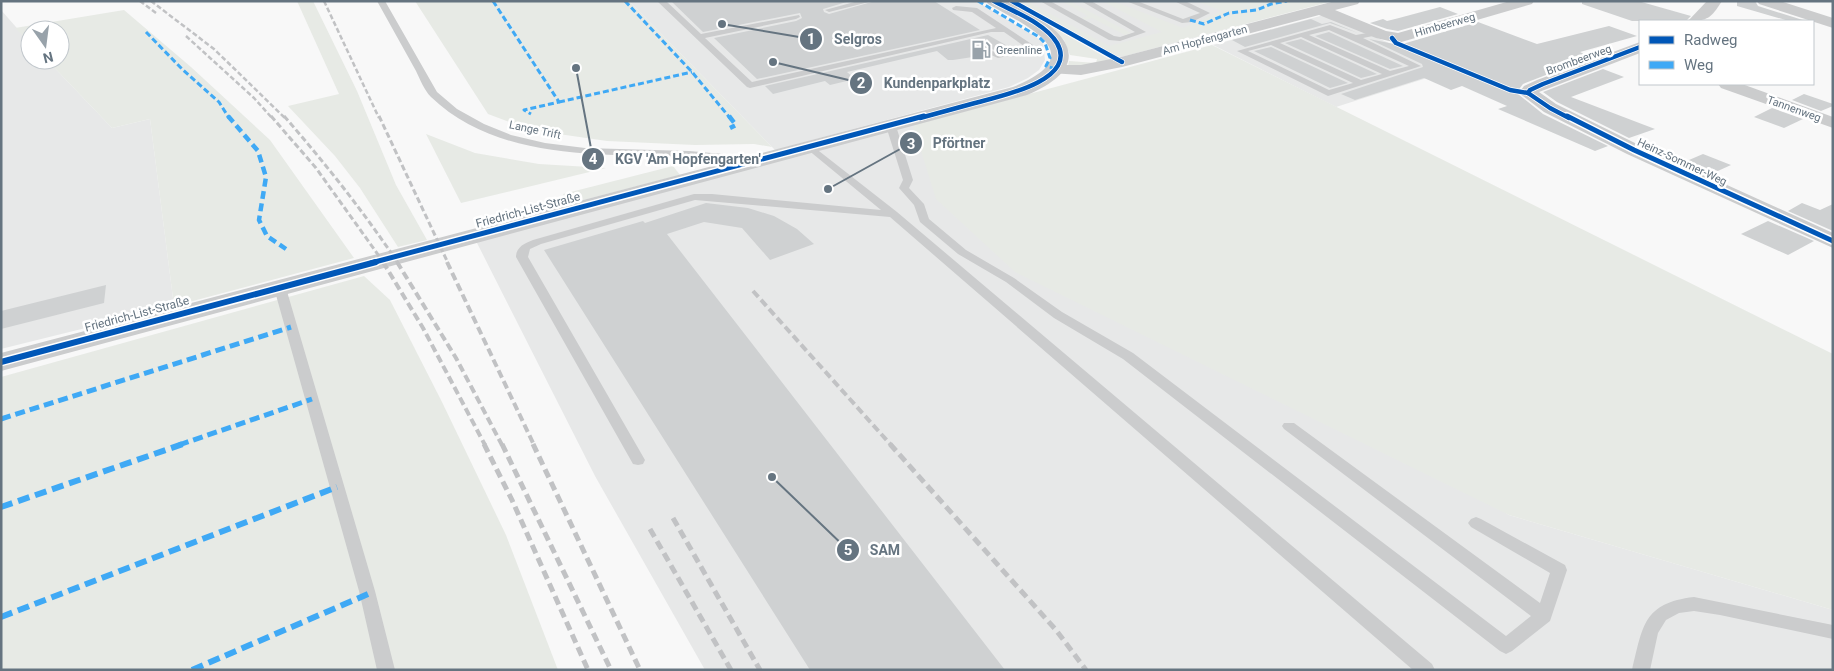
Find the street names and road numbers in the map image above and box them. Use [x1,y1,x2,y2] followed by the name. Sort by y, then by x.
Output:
[1413,10,1477,40] street label: Himbeerweg
[1161,22,1249,58] street label: Am Hopfengarten
[1545,42,1613,78] street label: Brombeerweg
[1765,93,1823,125] street label: Tannenweg
[508,118,562,142] street label: Lange Trift
[1635,136,1729,188] street label: Heinz-Sommer-Weg
[474,189,582,231] street label: Friedrich-List-Straße
[83,293,191,335] street label: Friedrich-List-Straße

